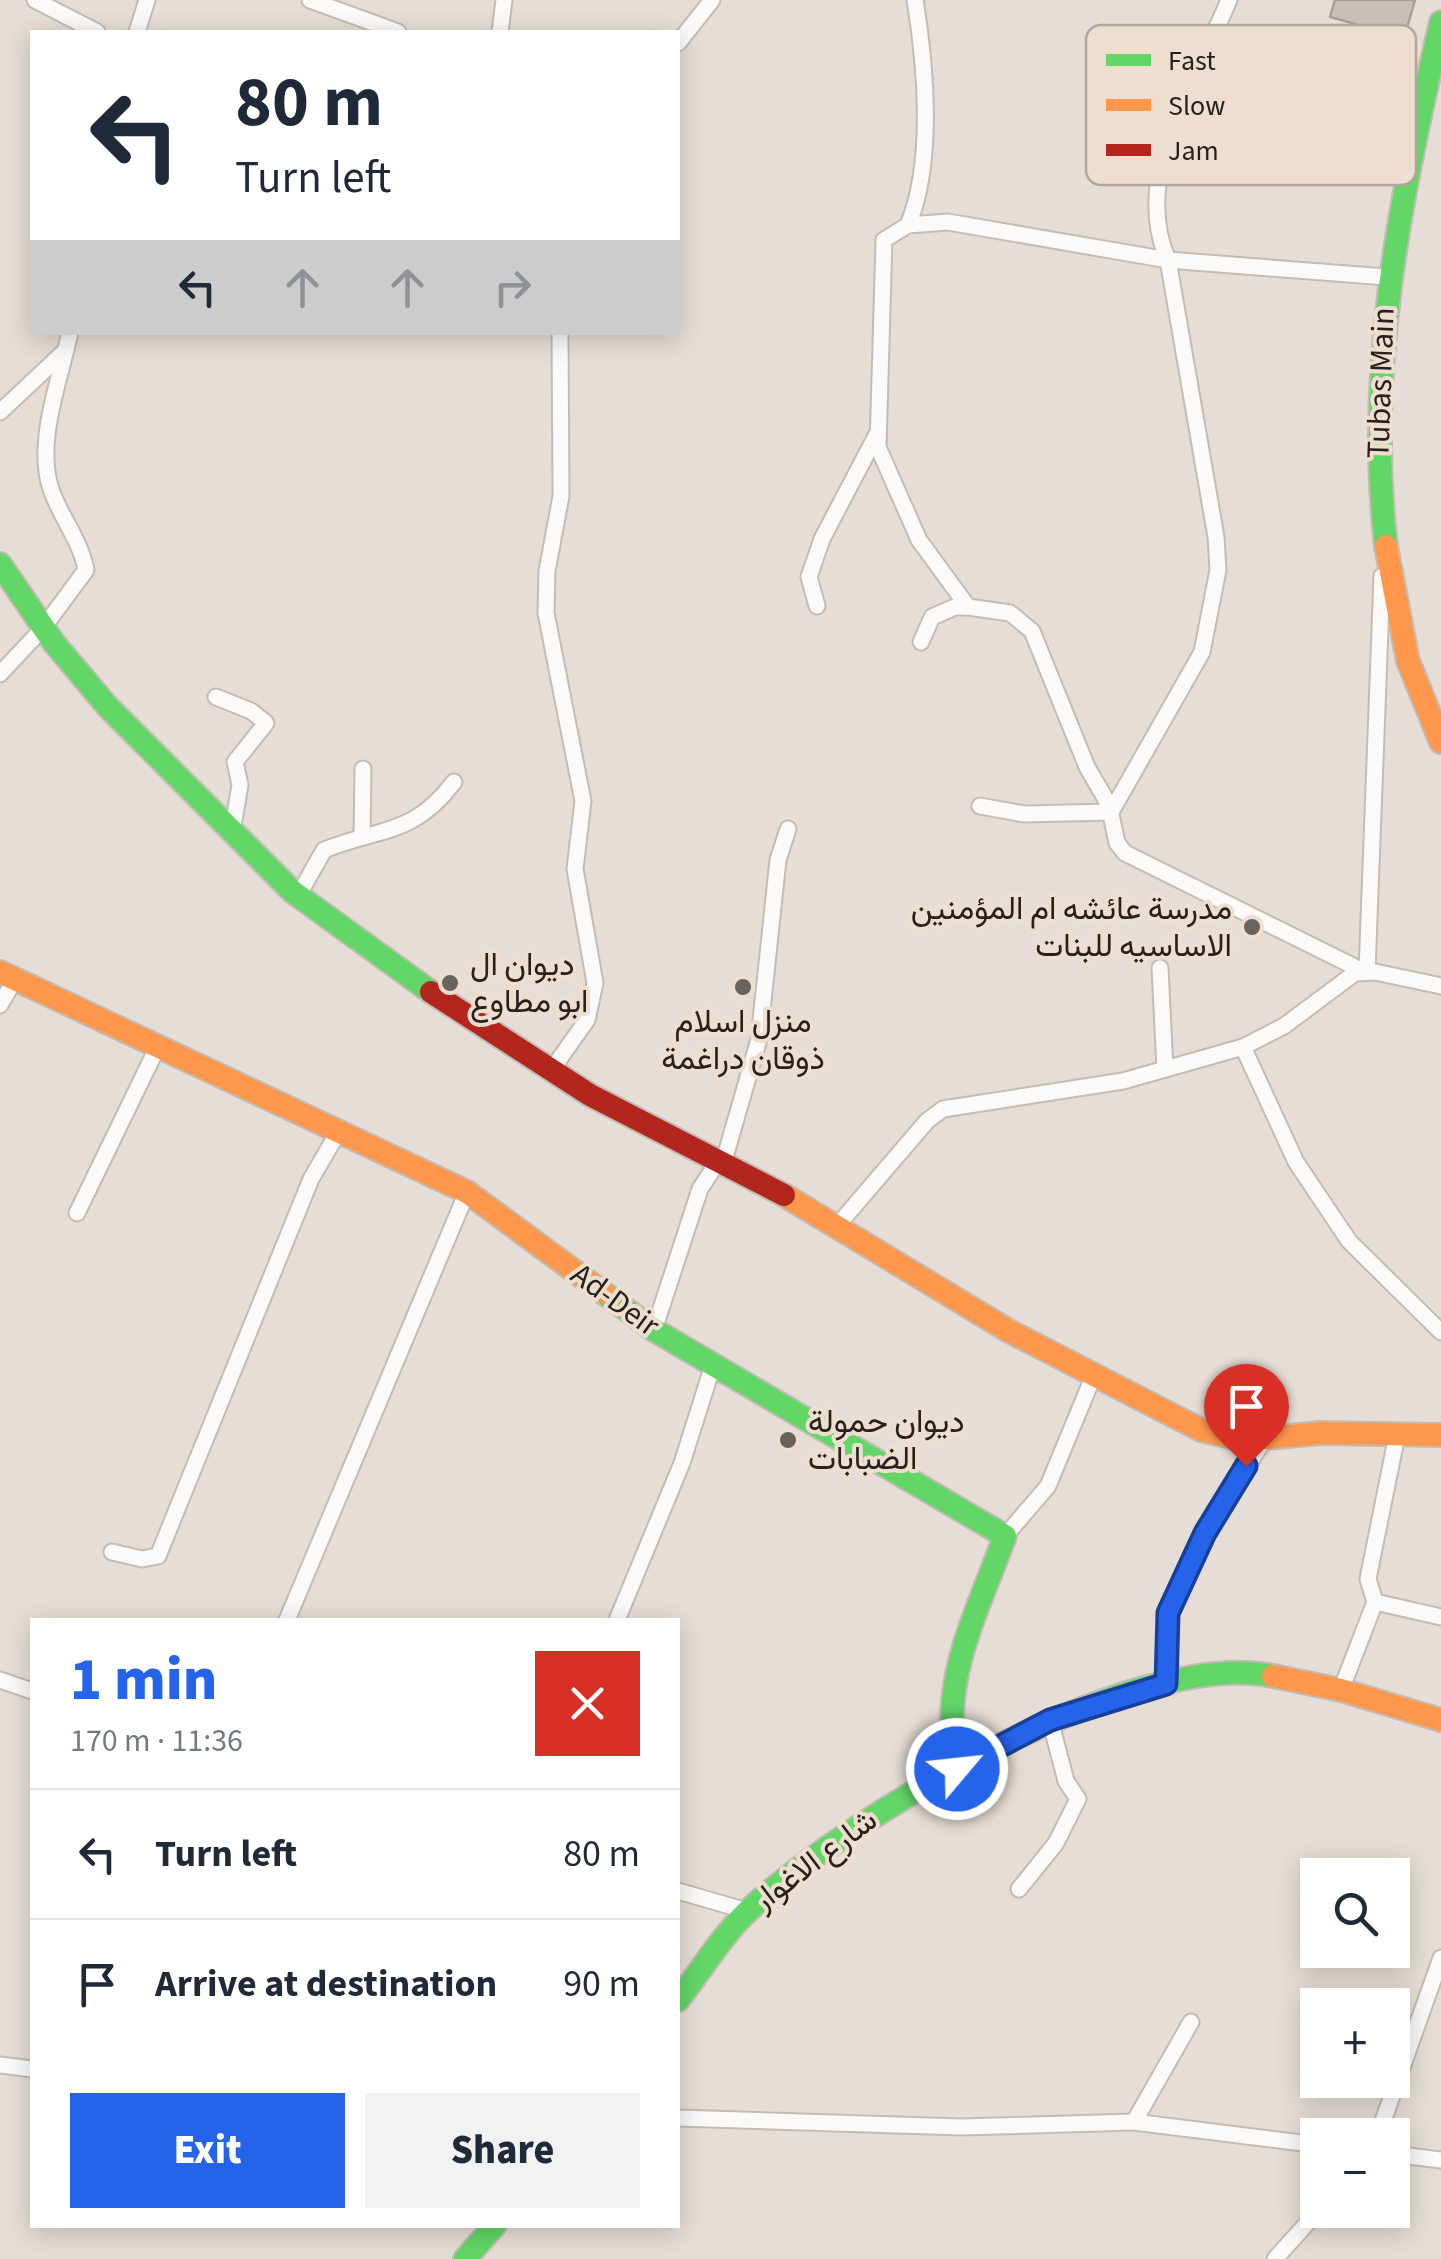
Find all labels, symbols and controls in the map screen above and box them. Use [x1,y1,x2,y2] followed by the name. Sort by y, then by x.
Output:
[1086,25,1416,185] legend
[1168,41,1216,81] text: Fast
[235,53,383,153] text: 80 m
[70,70,200,200] icon: left
[1168,86,1225,126] text: Slow
[1168,131,1219,171] text: Jam
[235,146,391,210] text: Turn left
[170,260,225,315] icon: left
[275,260,330,315] icon: ahead
[380,260,435,315] icon: ahead
[485,260,540,315] icon: right
[1355,307,1407,459] street label: Tubas Main
[911,886,1232,969] place label: مدرسة عائشه ام المؤمنين الاساسيه للبنات
[1241,916,1263,938] marker: مدرسة عائشه ام المؤمنين الاساسيه للبنات
[470,942,589,1025] place label: ديوان ال ابو مطاوع
[439,972,461,994] marker: ديوان ال ابو مطاوع
[732,976,754,998] marker: منزل اسلام ذوقان دراغمة
[661,999,825,1082] place label: منزل اسلام ذوقان دراغمة
[561,1252,670,1348] street label: Ad-Deir
[1204,1364,1289,1467] pin
[1219,1379,1274,1434] icon: arrive
[808,1399,965,1482] place label: ديوان حمولة الضبابات
[777,1429,799,1451] marker: ديوان حمولة الضبابات
[70,1638,217,1723] text: 1 min
[535,1651,640,1756] button: close
[905,1717,1009,1821] position arrow
[70,1718,243,1764] text: 170 m · 11:36
[742,1798,887,1923] street label: شارع الاغوار
[70,1827,125,1882] icon: left
[155,1827,297,1881] text: Turn left
[563,1827,640,1881] text: 80 m
[1300,1858,1410,2228] map controls
[1300,1858,1410,1968] button: search
[70,1957,125,2012] icon: arrive
[155,1957,497,2011] text: Arrive at destination
[563,1957,640,2011] text: 90 m
[1300,1988,1410,2098] button: +
[70,2093,345,2208] button: Exit
[365,2093,640,2208] button: Share
[1300,2118,1410,2228] button: −

